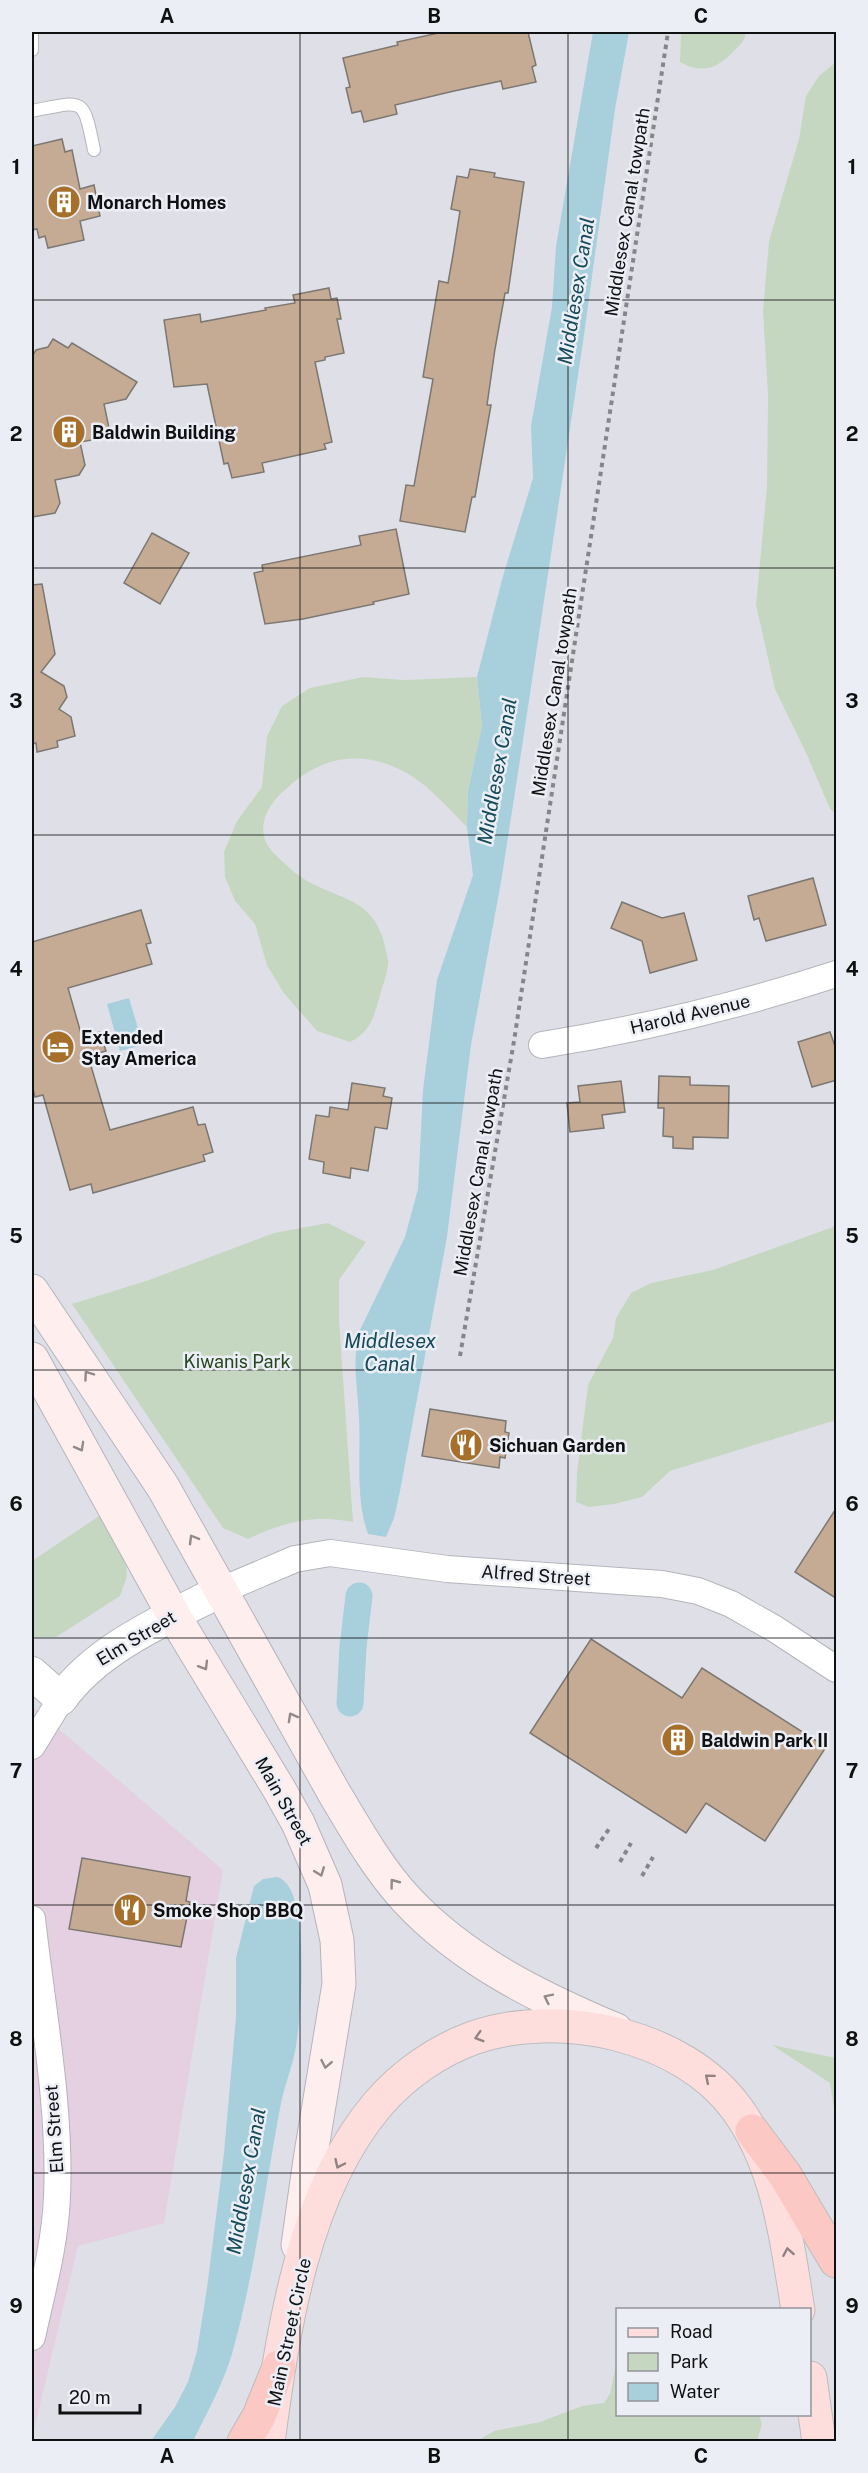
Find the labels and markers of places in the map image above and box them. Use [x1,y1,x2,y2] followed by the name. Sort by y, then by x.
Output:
[46,184,82,220] building icon: Monarch Homes
[87,192,226,213] place label: Monarch Homes
[51,414,87,450] building icon: Baldwin Building
[92,422,236,443] place label: Baldwin Building
[81,1027,196,1069] place label: Extended Stay America
[40,1029,76,1065] hotel icon: Extended Stay America
[448,1427,484,1463] restaurant icon: Sichuan Garden
[489,1435,626,1456] place label: Sichuan Garden
[660,1722,696,1758] building icon: Baldwin Park II
[701,1730,828,1751] place label: Baldwin Park II
[112,1892,148,1928] restaurant icon: Smoke Shop BBQ
[153,1900,303,1921] place label: Smoke Shop BBQ

